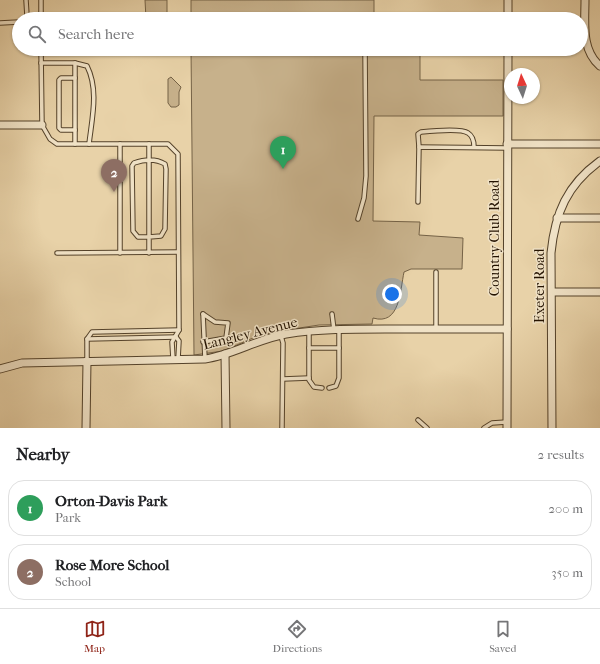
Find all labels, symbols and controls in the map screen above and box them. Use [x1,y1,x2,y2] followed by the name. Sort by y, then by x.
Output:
[12,12,588,56] search box
[26,23,48,45] icon: search
[58,25,134,43] text: Search here
[504,68,540,104] north arrow
[270,136,296,169] pin: 1
[101,159,127,192] pin: 2
[486,179,503,296] street label: Country Club Road
[531,248,548,323] street label: Exeter Road
[382,284,402,304] your location
[201,314,299,353] street label: Langley Avenue
[16,444,70,464] text: Nearby
[538,447,584,462] text: 2 results
[55,492,167,510] text: Orton-Davis Park
[28,501,32,516] text: 1
[548,501,583,516] text: 200 m
[55,510,81,525] text: Park
[55,556,169,574] text: Rose More School
[27,565,33,580] text: 2
[551,565,583,580] text: 350 m
[55,574,91,589] text: School
[84,618,106,655] tab: Map
[273,618,322,655] tab: Directions
[489,618,516,655] tab: Saved

